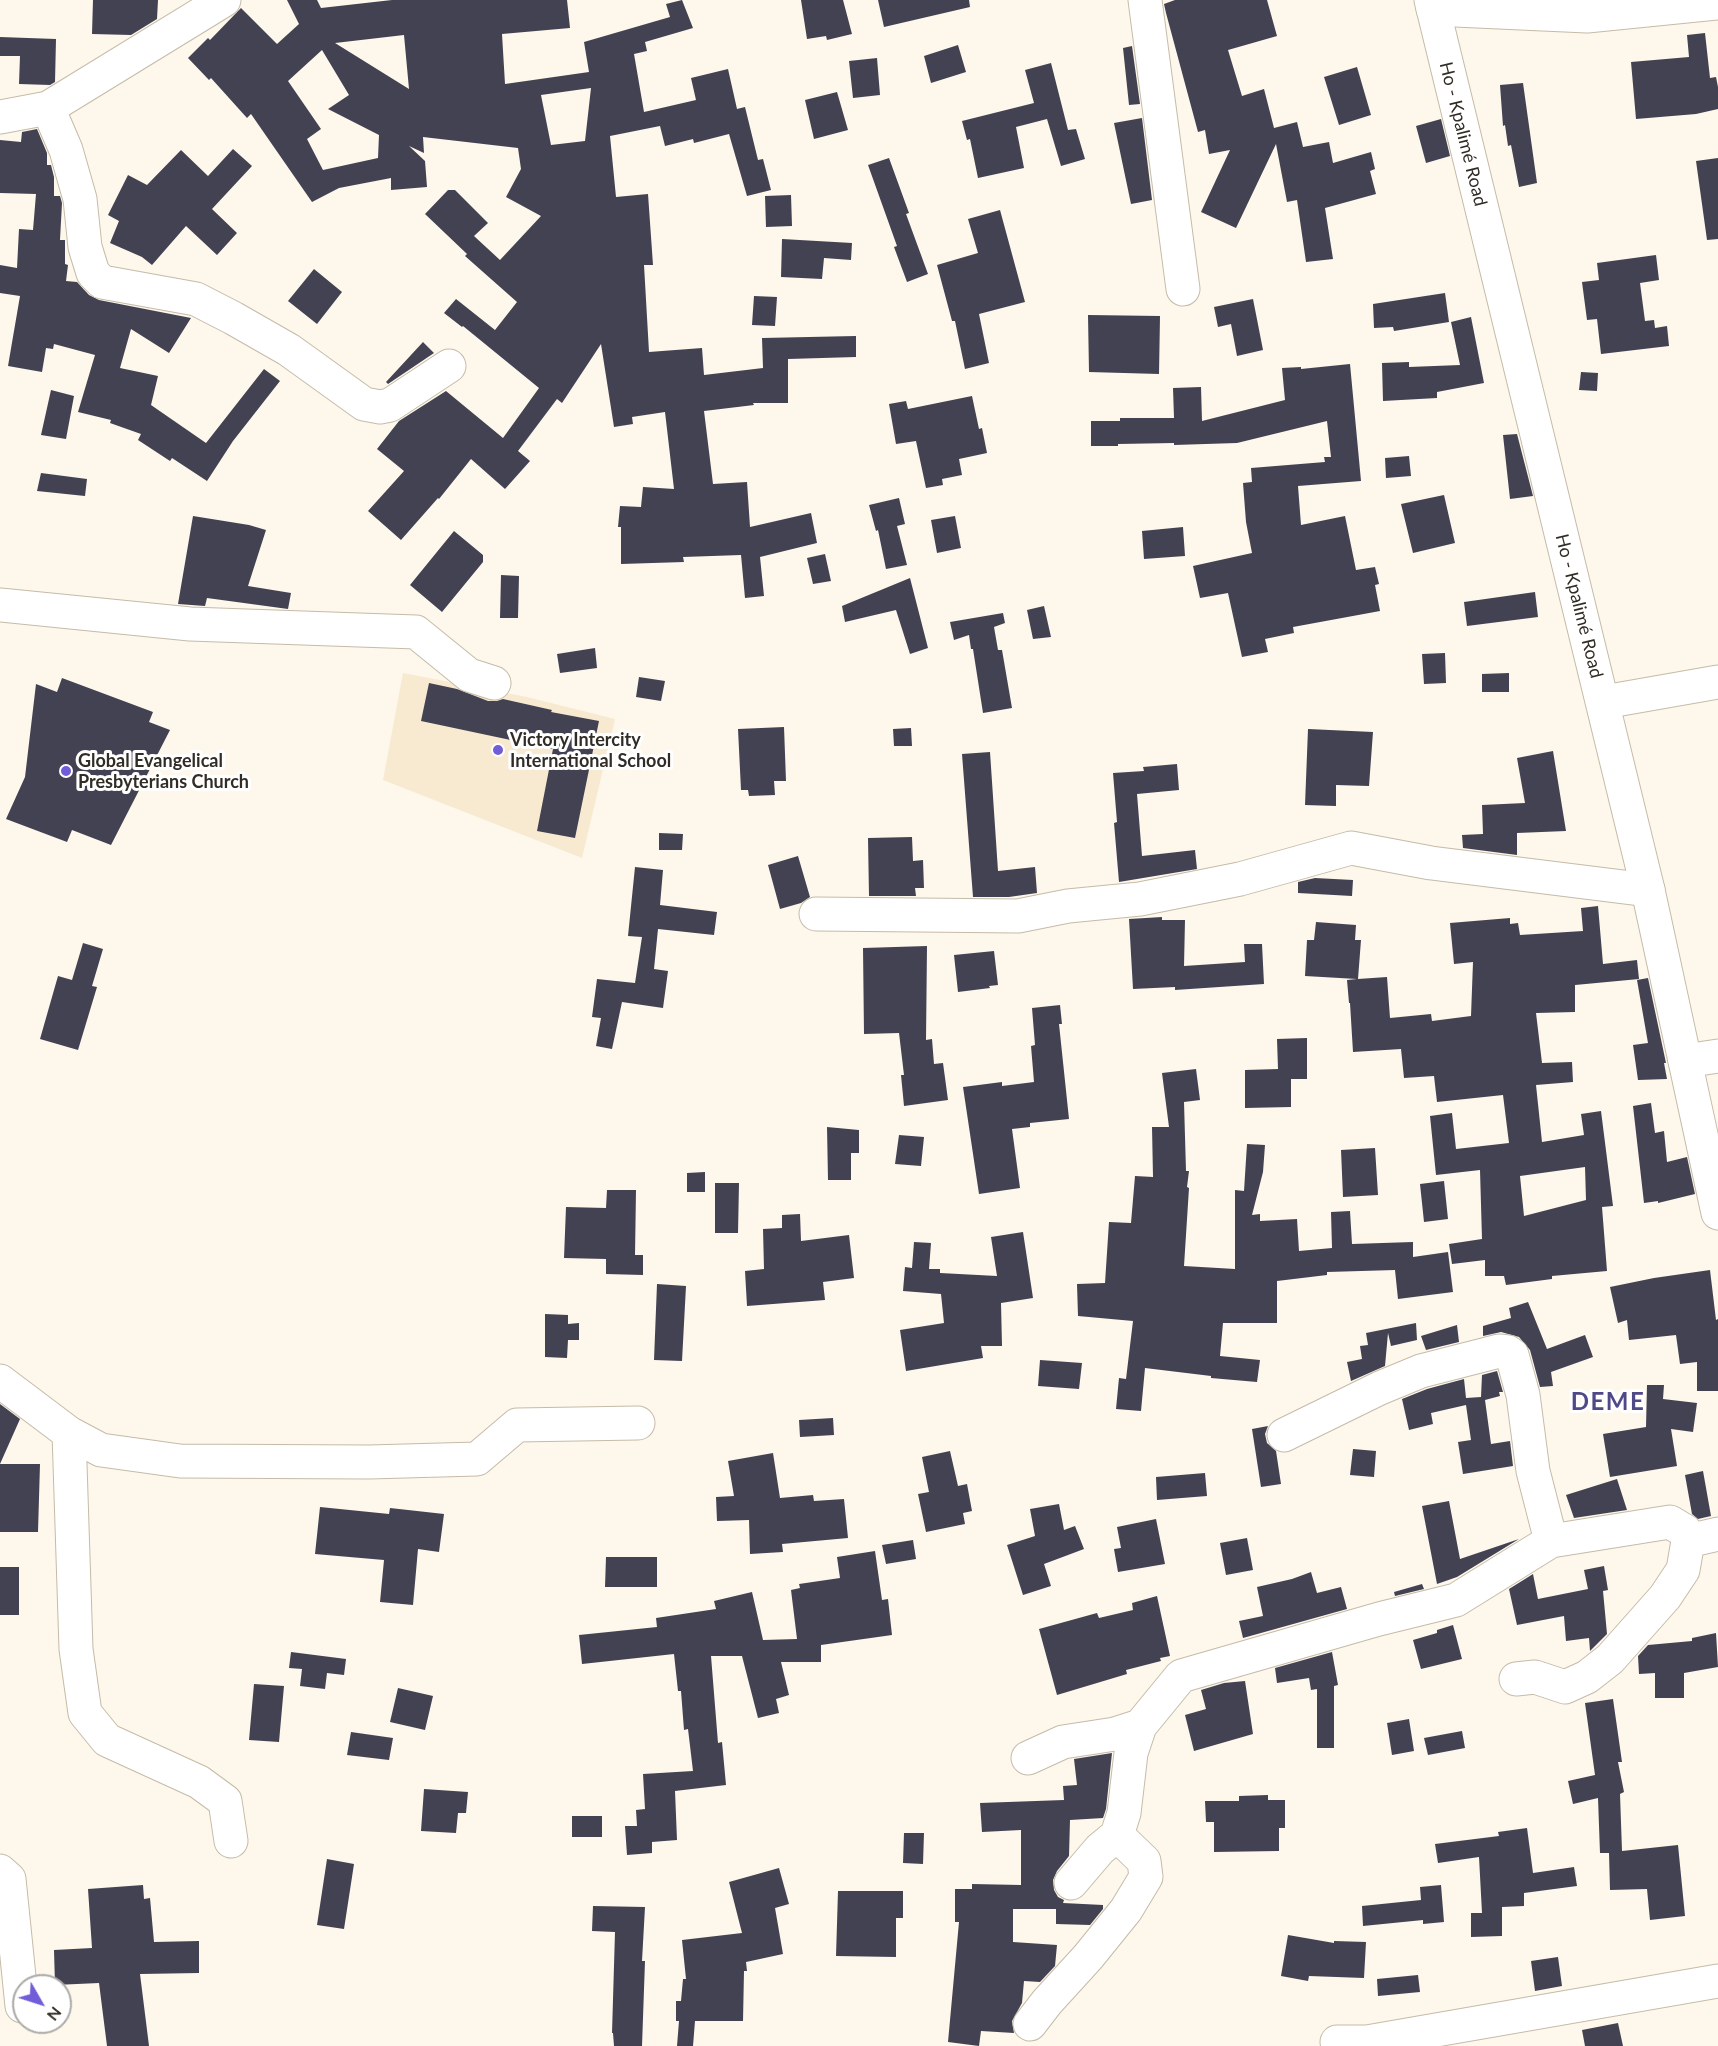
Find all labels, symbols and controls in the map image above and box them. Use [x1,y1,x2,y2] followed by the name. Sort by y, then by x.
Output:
[1435,60,1491,208] street label: Ho - Kpalimé Road
[1551,532,1607,680] street label: Ho - Kpalimé Road
[510,729,671,771] place label: Victory Intercity International School
[491,743,505,757] marker: Victory Intercity International School
[78,750,249,792] place label: Global Evangelical Presbyterians Church
[59,764,73,778] marker: Global Evangelical Presbyterians Church
[1571,1388,1645,1416] district label: DEME
[12,1974,72,2034] north arrow
[44,2004,66,2025] text: N

